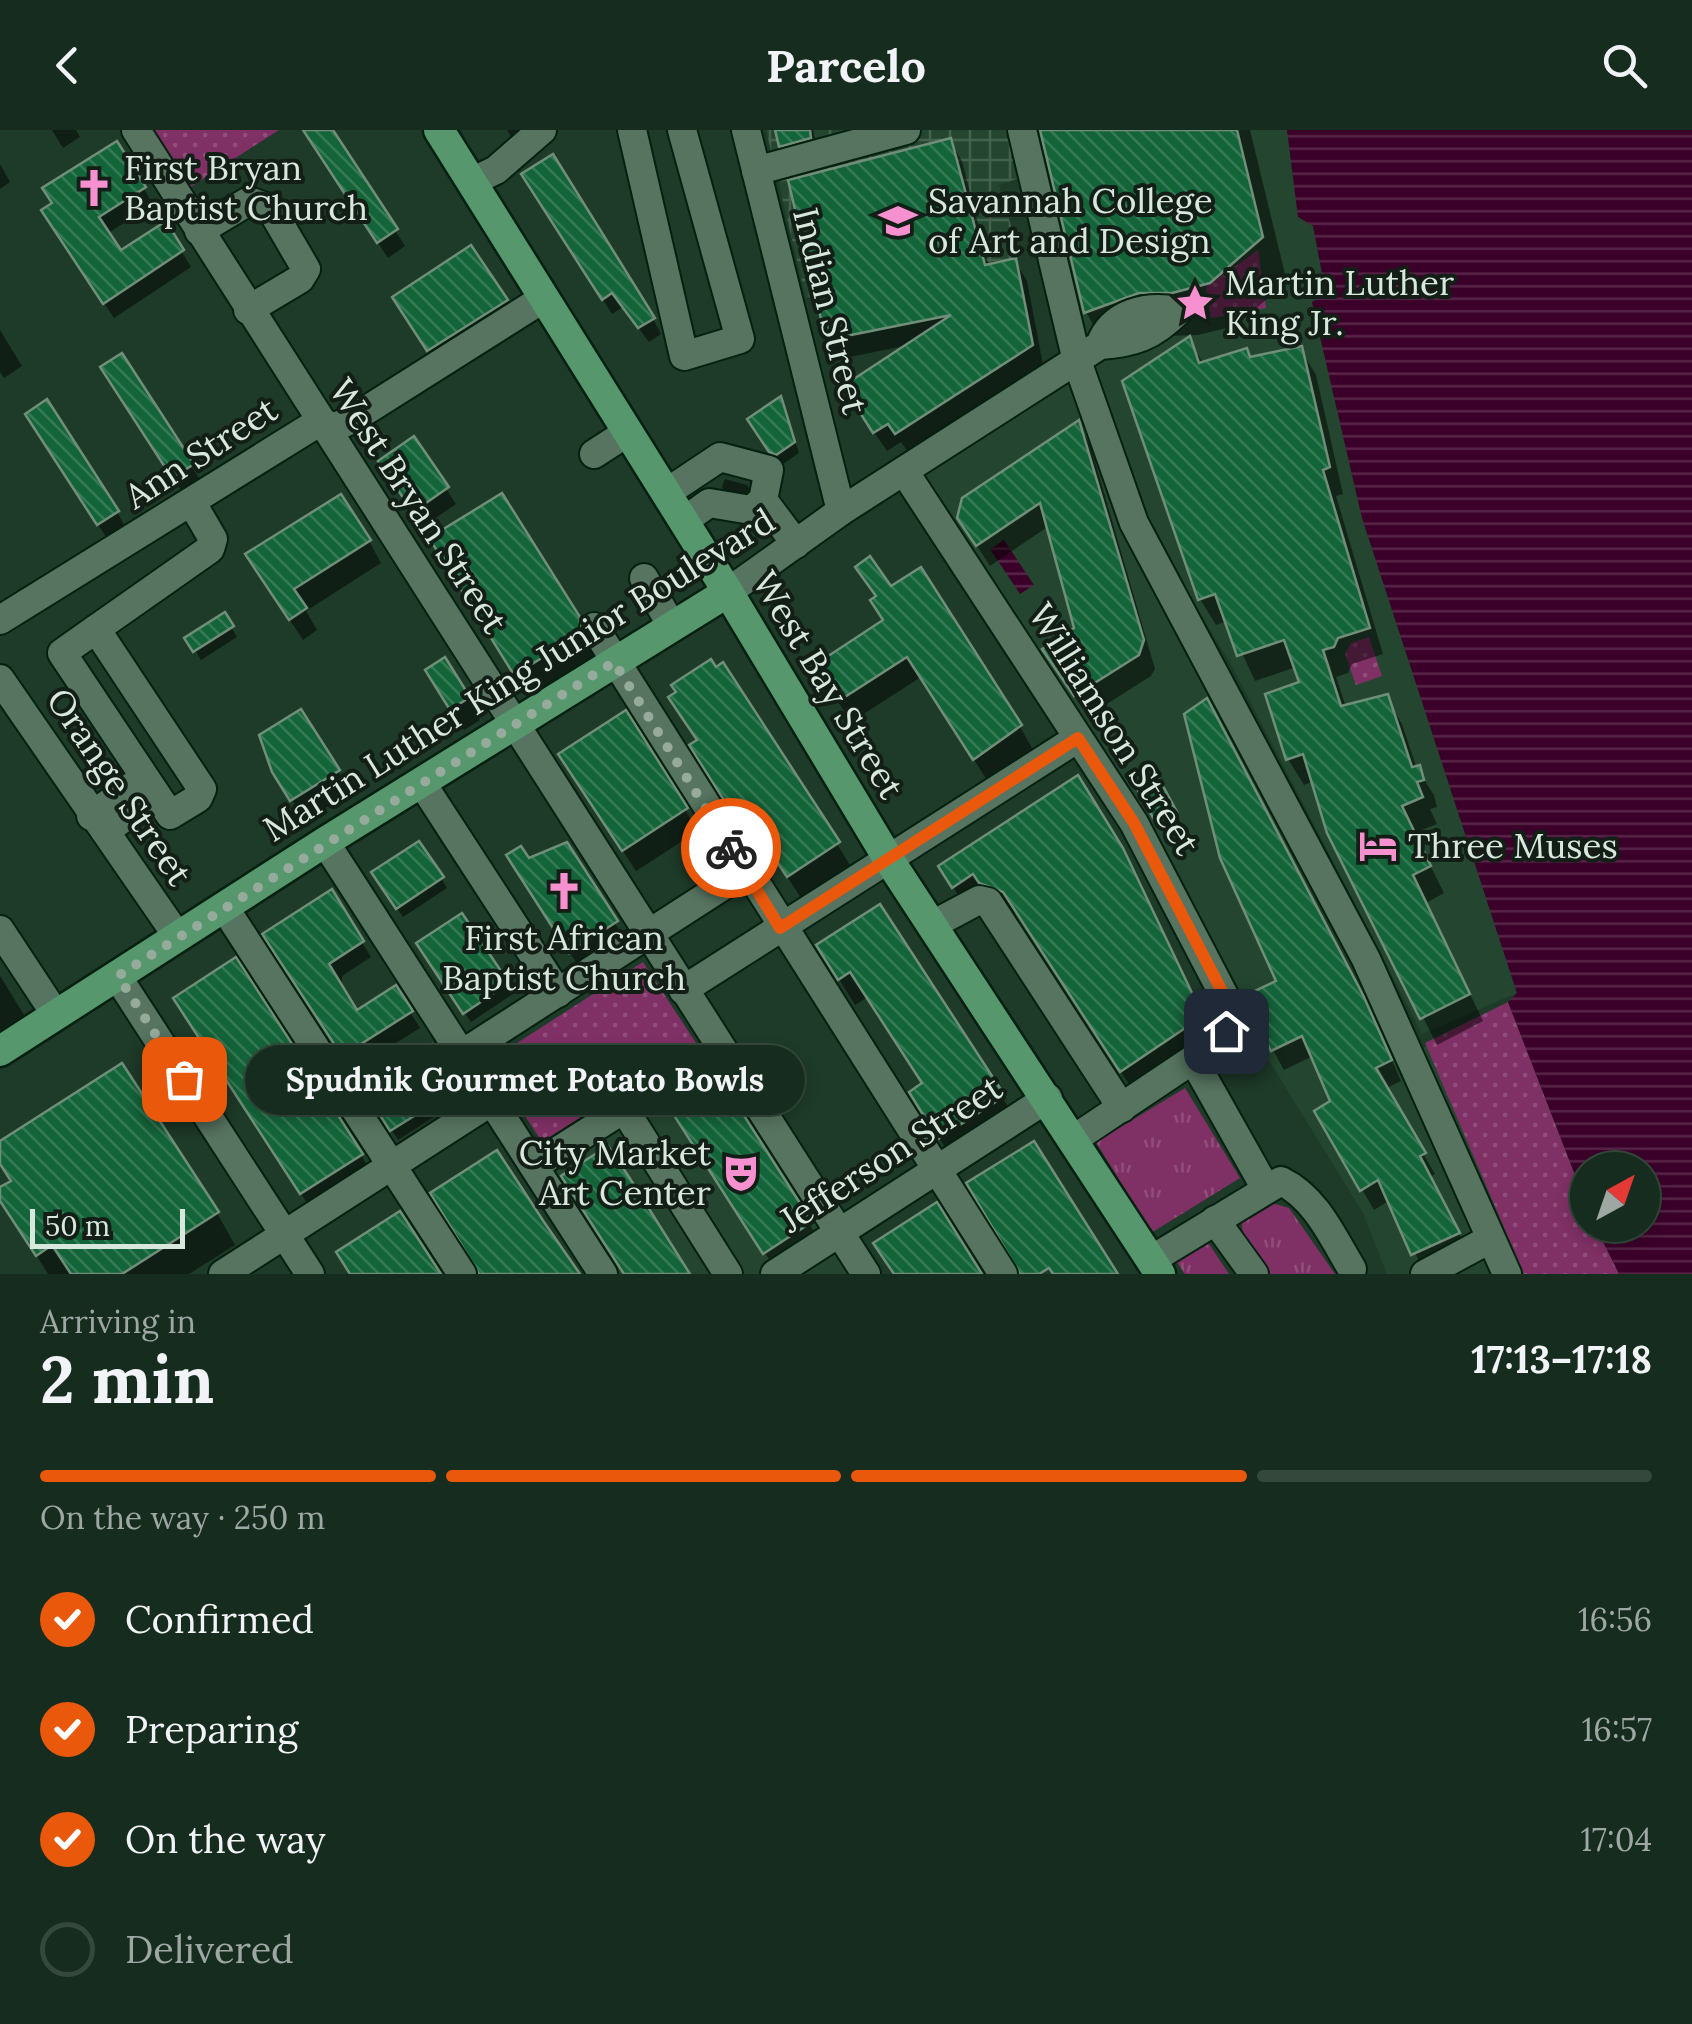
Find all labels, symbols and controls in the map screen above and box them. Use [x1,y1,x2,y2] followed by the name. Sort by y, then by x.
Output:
[766,37,926,94] text: Parcelo
[40,38,95,93] icon: back
[1597,38,1652,93] icon: search
[124,145,368,230] place label: First Bryan Baptist Church
[73,167,115,209] church icon: First Bryan Baptist Church
[928,178,1213,263] place label: Savannah College of Art and Design
[877,200,919,242] school or university icon: Savannah College of Art and Design
[783,203,878,419] street label: Indian Street
[1225,260,1454,345] place label: Martin Luther King Jr.
[1174,282,1216,324] place icon: Martin Luther King Jr.
[319,370,518,642] street label: West Bryan Street
[115,386,286,519] street label: Ann Street
[255,498,783,851] street label: Martin Luther King Junior Boulevard
[743,563,914,807] street label: West Bay Street
[1019,594,1210,863] street label: Williamson Street
[37,679,202,894] street label: Orange Street
[681,798,781,898] courier
[704,821,759,876] icon: bike
[1408,823,1618,868] place label: Three Muses
[1357,825,1399,867] hotel icon: Three Muses
[543,870,585,912] church icon: First African Baptist Church
[442,915,686,1000] place label: First African Baptist Church
[1184,989,1269,1074] pin
[1199,1004,1254,1059] icon: home
[142,1037,227,1122] pin
[244,1044,804,1114] callout: Spudnik Gourmet Potato Bowls
[157,1052,212,1107] icon: bag
[286,1059,764,1100] text: Spudnik Gourmet Potato Bowls
[770,1065,1011,1243] street label: Jefferson Street
[519,1130,711,1215] place label: City Market Art Center
[720,1152,762,1194] theatre icon: City Market Art Center
[1570,1152,1660,1242] north arrow
[1570,1152,1660,1242] map controls
[30,1204,185,1248] scale bar
[45,1208,110,1244] text: 50 m
[40,1301,196,1342] text: Arriving in
[1471,1335,1652,1383] text: 17:13–17:18
[40,1338,214,1421] text: 2 min
[40,1497,325,1538] text: On the way · 250 m
[40,1592,95,1647] icon: check
[125,1595,314,1643] text: Confirmed
[1578,1599,1652,1640] text: 16:56
[40,1702,95,1757] icon: check
[125,1705,298,1753] text: Preparing
[1582,1709,1652,1750] text: 16:57
[40,1812,95,1867] icon: check
[125,1815,326,1863] text: On the way
[1580,1819,1652,1860] text: 17:04
[125,1925,294,1973] text: Delivered

